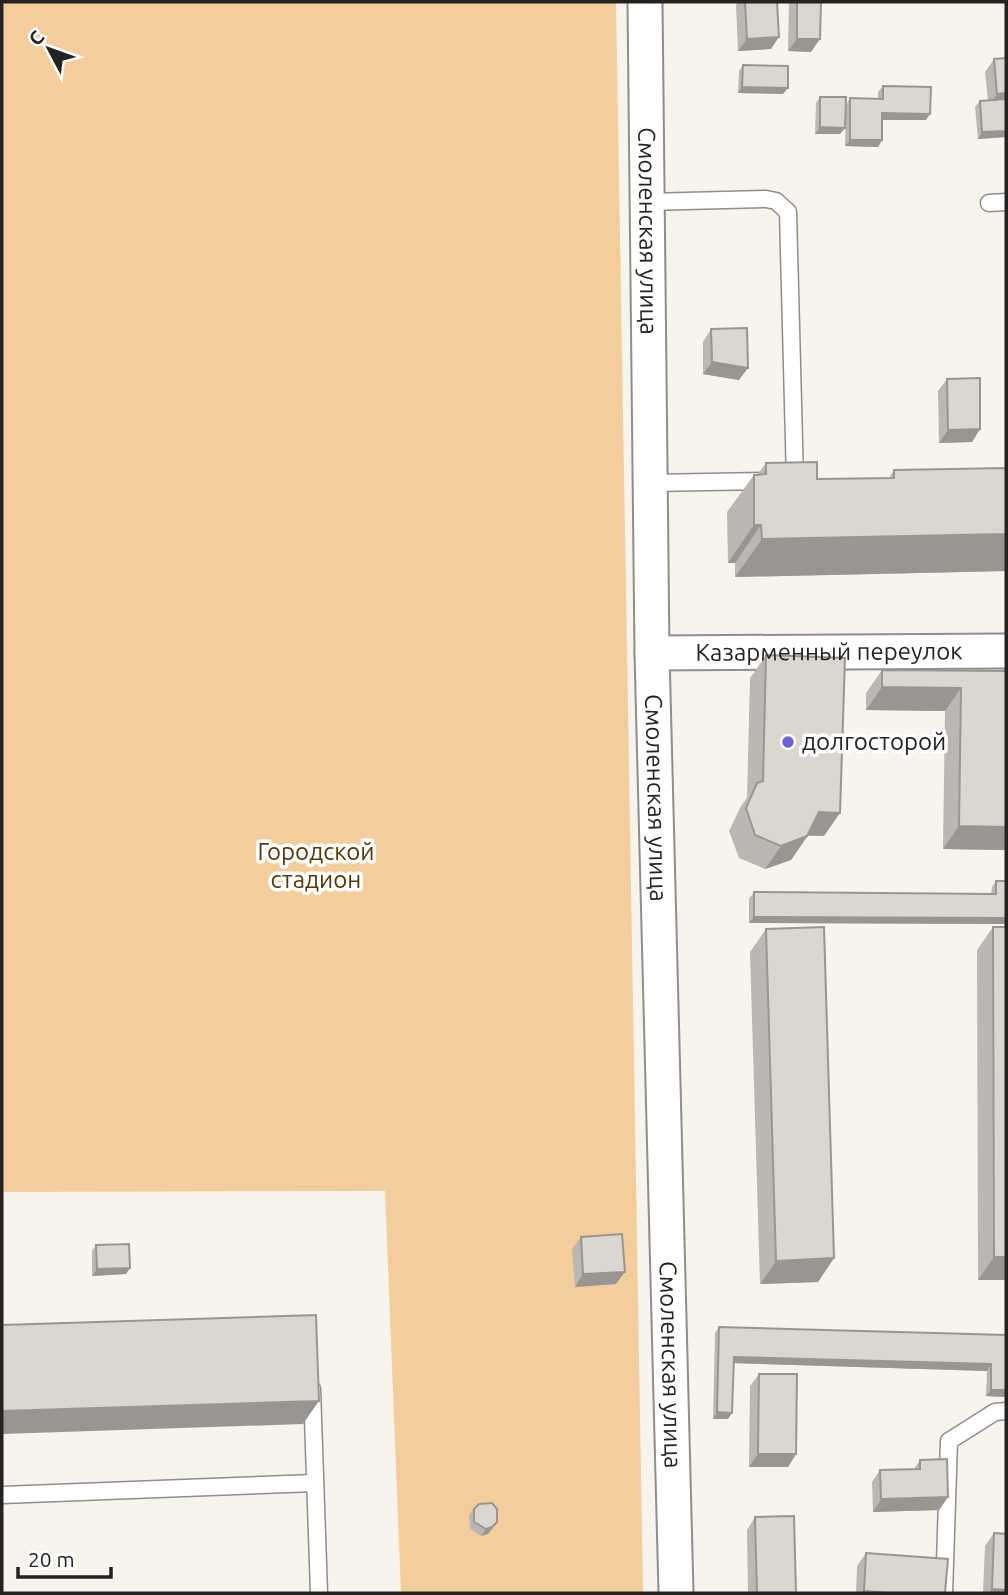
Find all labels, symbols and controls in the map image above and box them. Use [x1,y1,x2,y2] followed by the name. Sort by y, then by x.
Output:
[14,14,84,84] north arrow
[24,26,48,50] text: С
[633,127,663,335] street label: Смоленская улица
[695,637,963,666] street label: Казарменный переулок
[640,694,672,902] street label: Смоленская улица
[802,728,946,755] place label: долгосторой
[780,734,796,750] marker: долгосторой
[258,838,375,893] park label: Городской стадион
[655,1261,687,1469] street label: Смоленская улица
[18,1536,110,1580] scale bar
[28,1547,75,1571] text: 20 m

